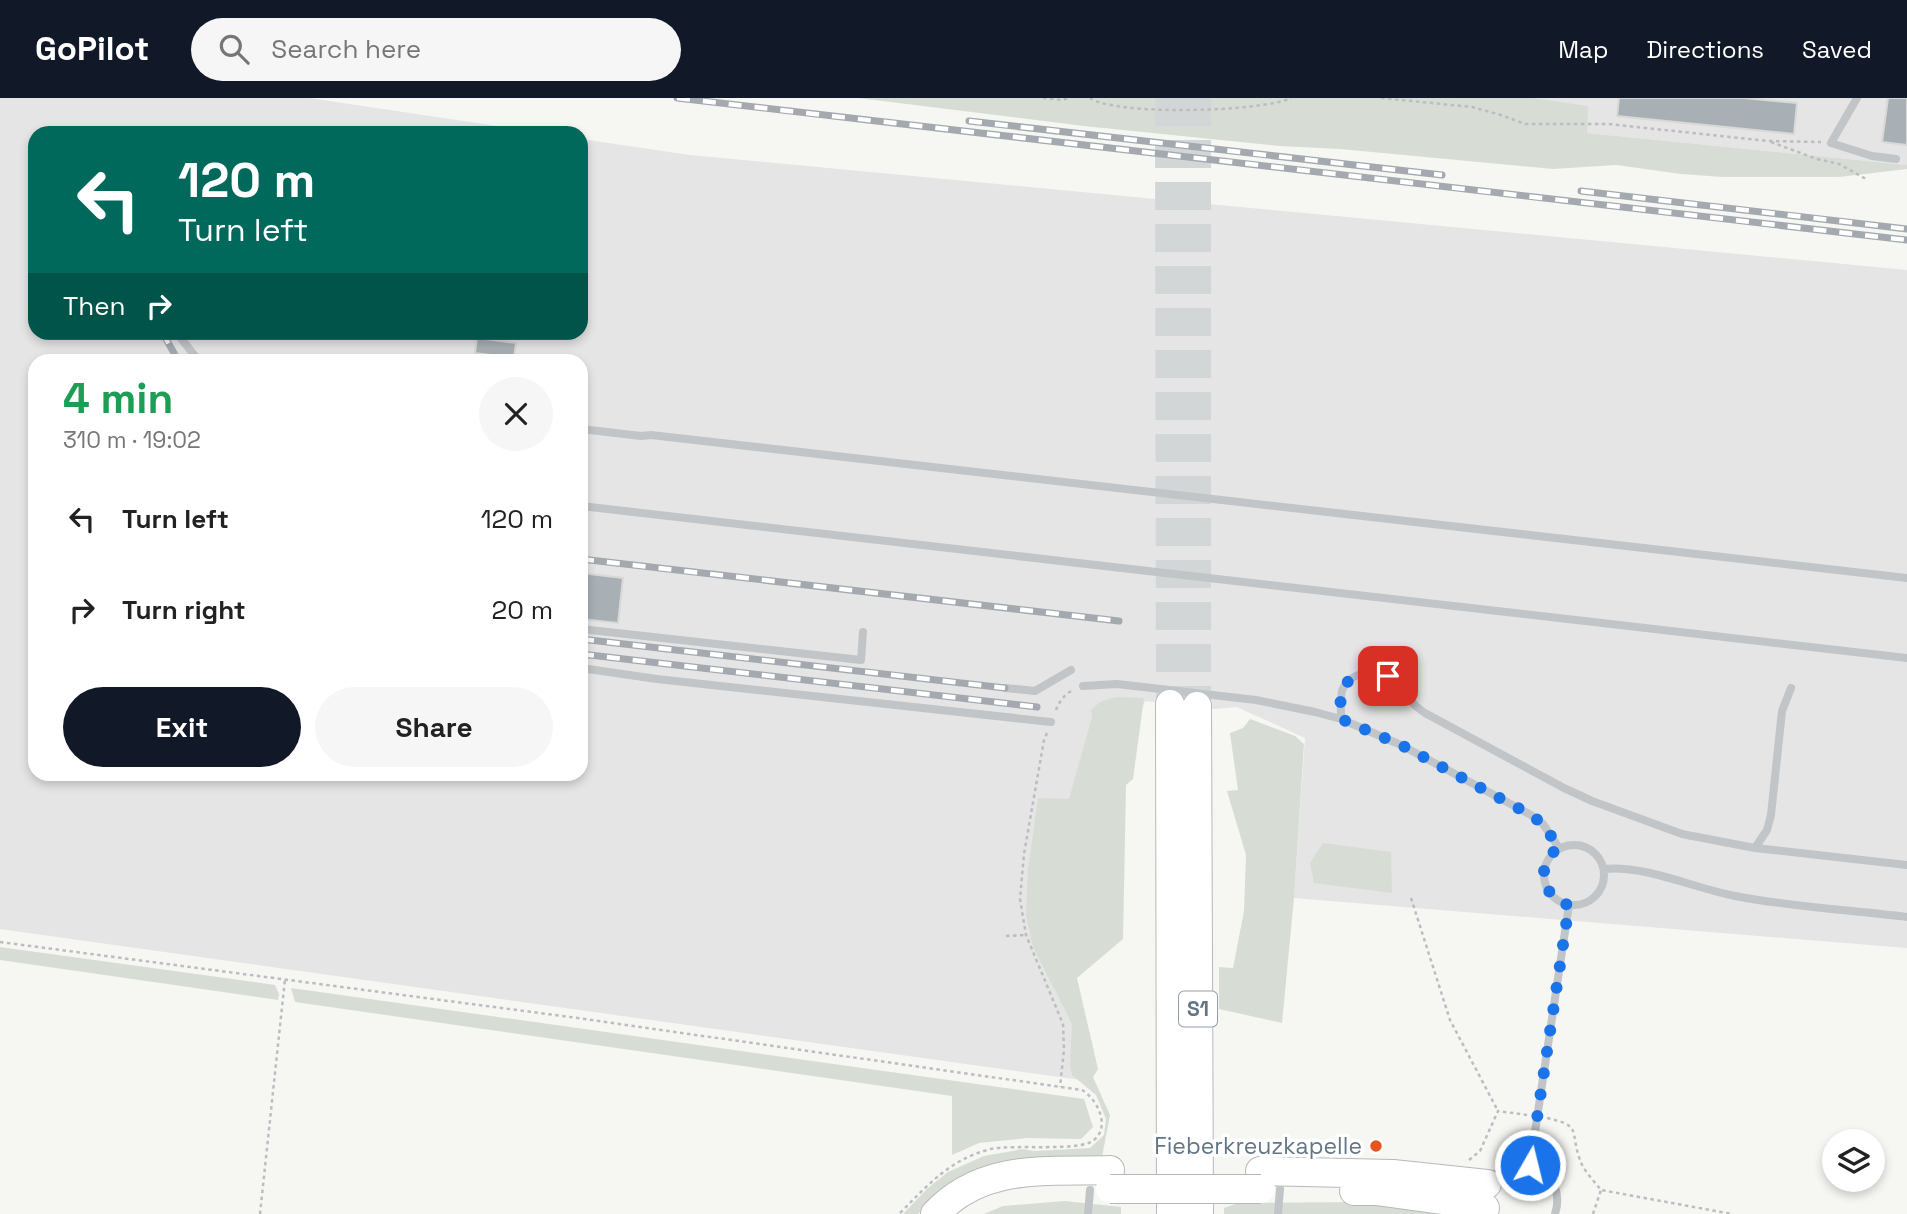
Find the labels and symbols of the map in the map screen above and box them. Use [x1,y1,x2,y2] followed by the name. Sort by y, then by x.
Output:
[1358,646,1418,706] pin
[1179,992,1217,1026] road number: S1
[1493,1128,1567,1202] position arrow
[1154,1131,1362,1161] place label: Fieberkreuzkapelle
[1368,1138,1384,1154] marker: Fieberkreuzkapelle

